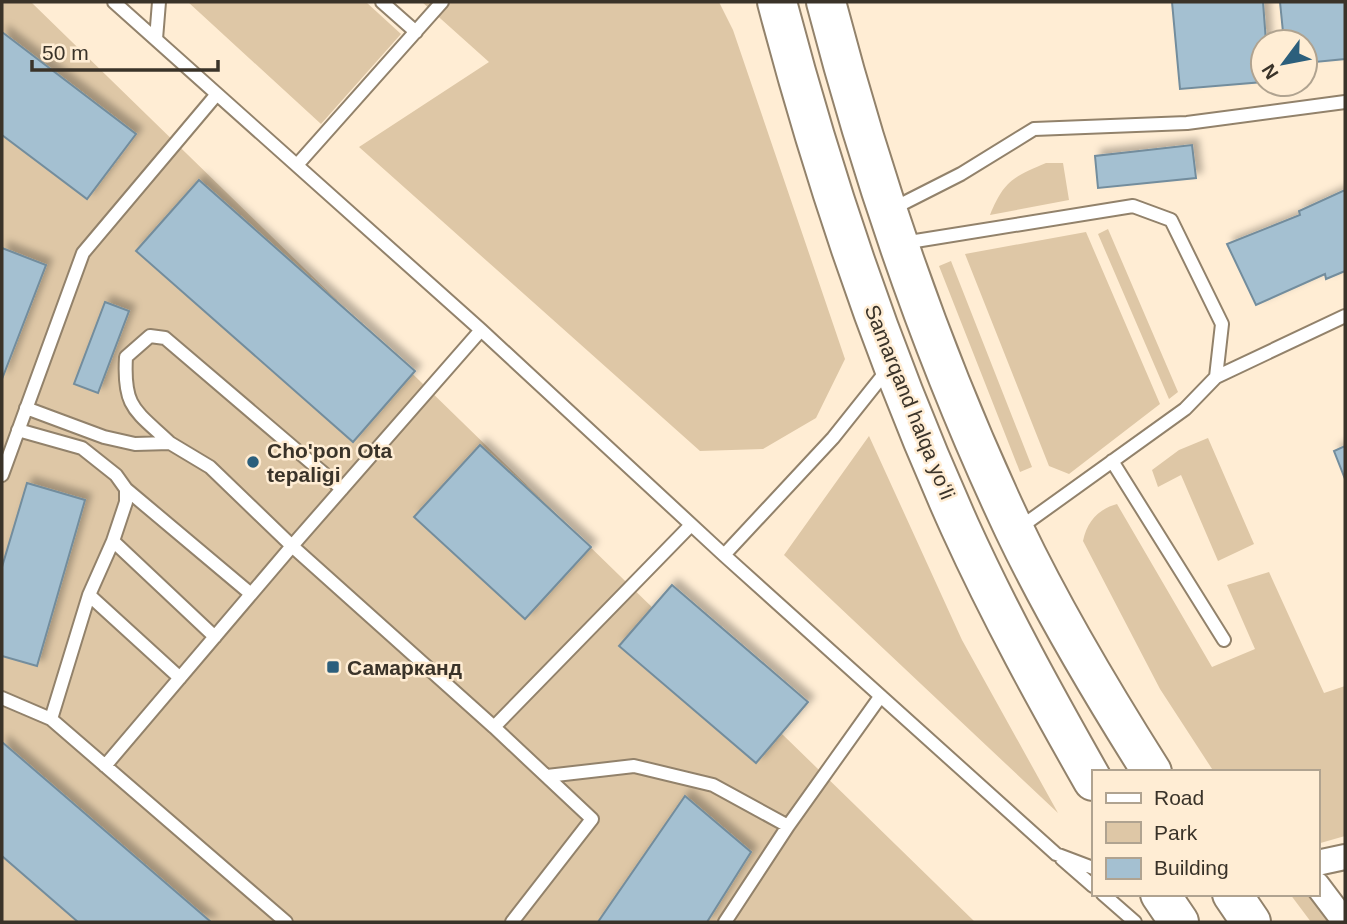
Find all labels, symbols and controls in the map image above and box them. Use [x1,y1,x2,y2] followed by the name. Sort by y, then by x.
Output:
[32,28,217,72] scale bar
[1249,28,1319,98] north arrow
[42,41,89,64] text: 50 m
[1257,60,1283,83] text: N
[860,301,960,503] street label: Samarqand halqa yoʻli
[267,439,392,486] place label: Cho'pon Ota tepaligi
[245,454,261,470] marker: Cho'pon Ota tepaligi
[347,656,462,679] place label: Самарканд
[325,659,341,675] marker: Самарканд
[1092,770,1319,896] legend
[1154,786,1204,809] text: Road
[1154,821,1198,844] text: Park
[1154,856,1229,879] text: Building

